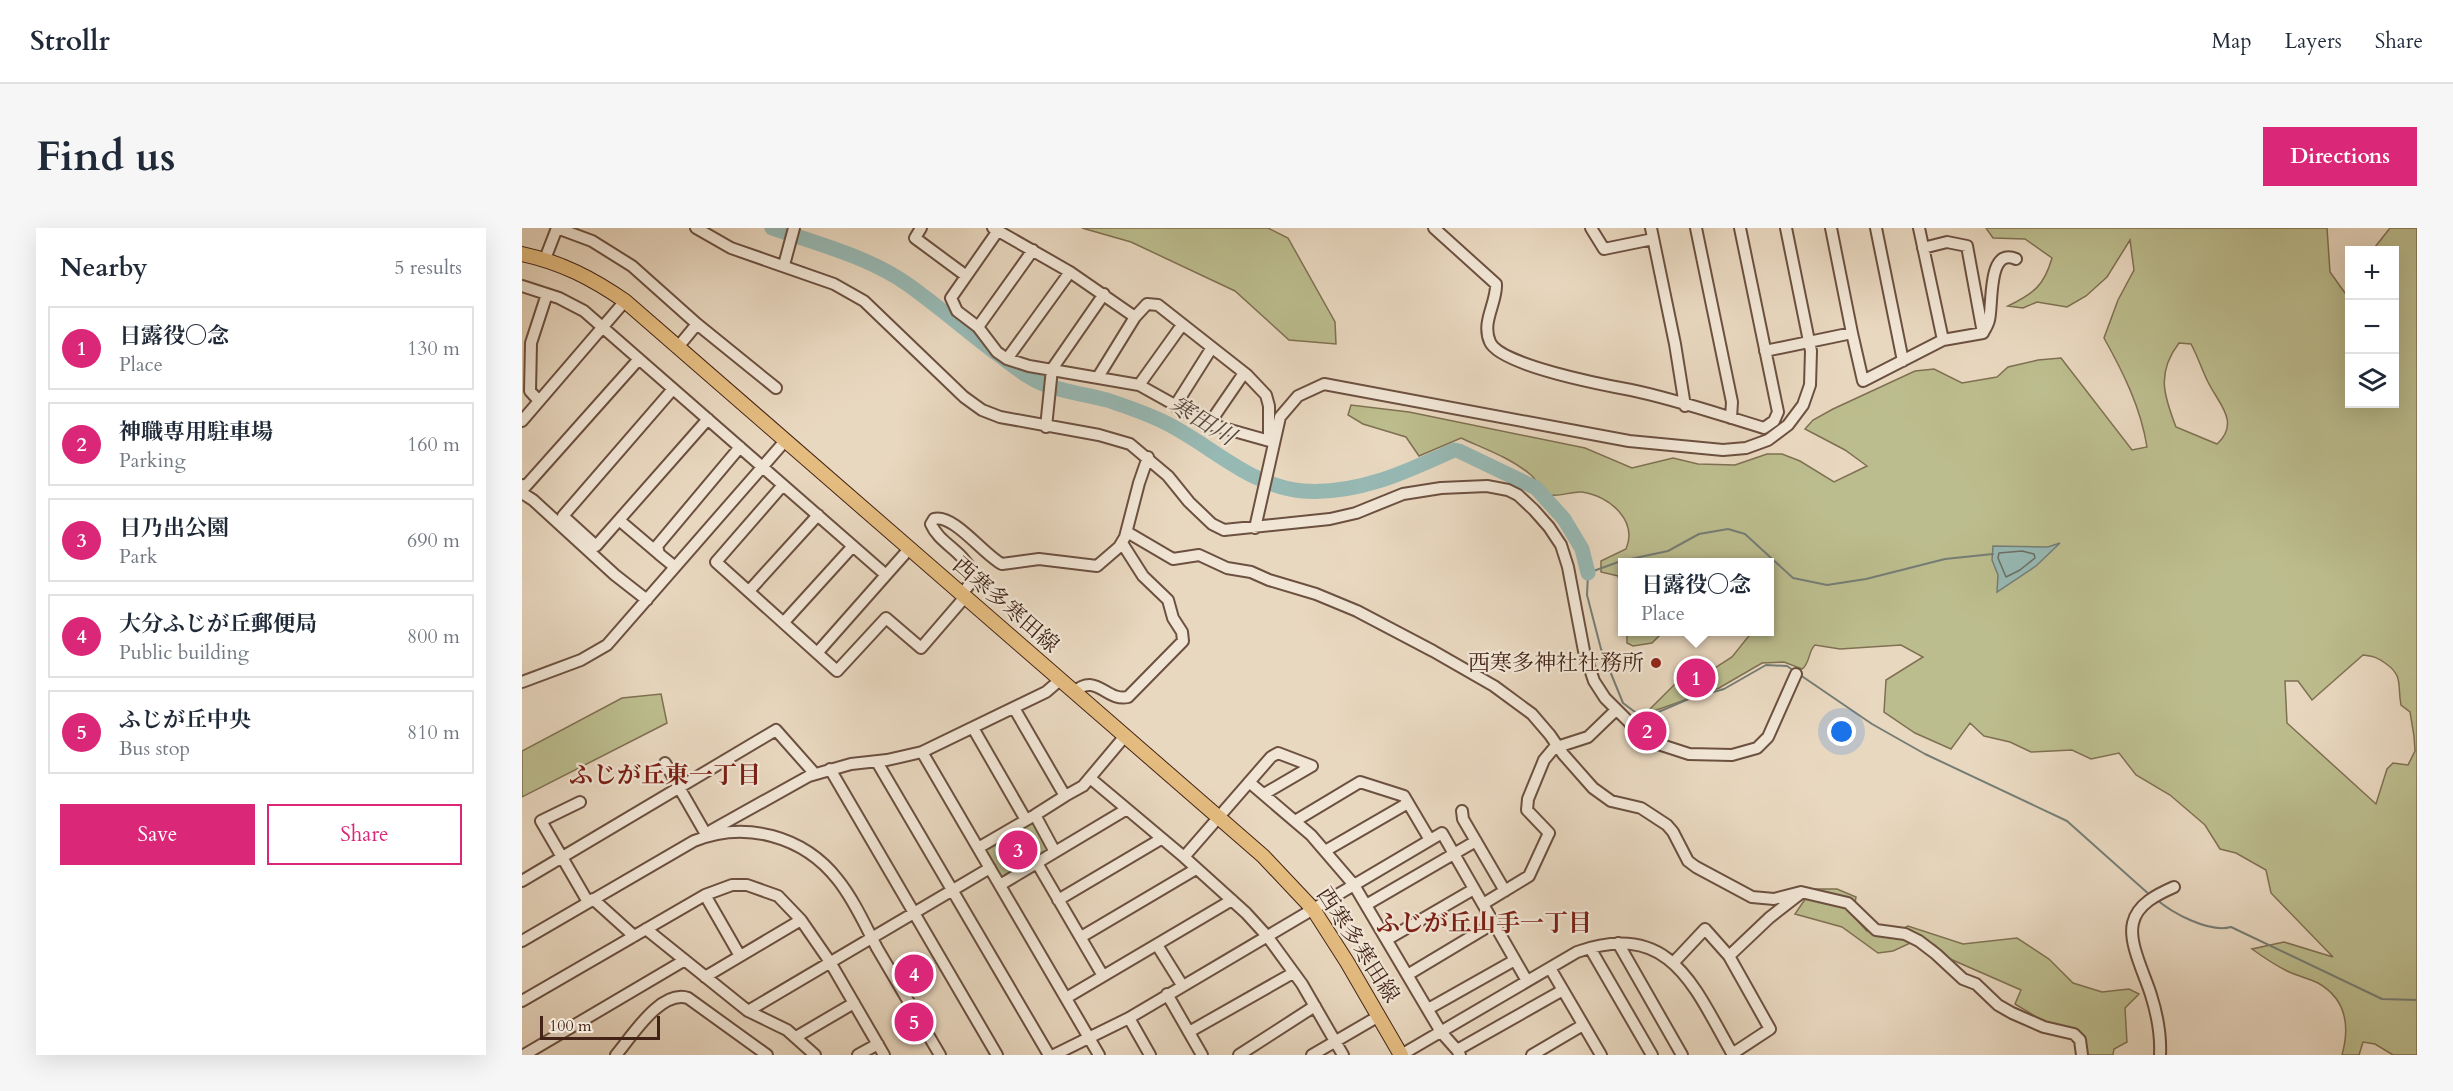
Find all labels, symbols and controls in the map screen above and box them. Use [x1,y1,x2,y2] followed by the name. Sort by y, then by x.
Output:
[30,22,110,60] text: Strollr
[2212,27,2252,56] text: Map
[2285,27,2342,56] text: Layers
[2375,27,2423,56] text: Share
[2263,127,2417,186] button: Directions
[36,128,176,185] text: Find us
[2345,246,2399,408] map controls
[2345,246,2399,300] button: +
[60,250,148,285] text: Nearby
[394,254,462,281] text: 5 results
[2345,300,2399,354] button: −
[119,321,229,351] text: 日露役〇念
[76,335,87,362] text: 1
[407,335,460,362] text: 130 m
[119,351,163,378] text: Place
[2345,354,2399,408] button: layers
[1163,388,1244,455] water label: 寒田川
[119,417,273,447] text: 神職専用駐車場
[76,431,87,458] text: 2
[407,431,460,458] text: 160 m
[119,447,186,474] text: Parking
[119,513,229,543] text: 日乃出公園
[76,527,87,554] text: 3
[407,527,460,554] text: 690 m
[119,543,157,570] text: Park
[946,550,1066,660] street label: 西寒多寒田線
[1618,558,1774,636] popup
[1641,570,1751,600] text: 日露役〇念
[1641,600,1685,627] text: Place
[119,609,317,639] text: 大分ふじが丘郵便局
[76,623,87,650] text: 4
[407,623,460,650] text: 800 m
[119,639,249,666] text: Public building
[1468,648,1644,678] place label: 西寒多神社社務所
[1649,656,1663,670] marker: 西寒多神社社務所
[1676,656,1716,700] pin: 1
[119,705,251,735] text: ふじが丘中央
[1628,708,1666,754] pin: 2
[1827,717,1856,746] your location
[76,719,87,746] text: 5
[407,719,460,746] text: 810 m
[119,735,190,762] text: Bus stop
[569,759,761,792] district label: ふじが丘東一丁目
[60,804,255,865] button: Save
[267,804,462,865] button: Share
[998,828,1038,872] pin: 3
[1309,881,1407,1009] street label: 西寒多寒田線
[1376,907,1592,940] district label: ふじが丘山手一丁目
[894,952,934,996] pin: 4
[894,1000,934,1044] pin: 5
[540,1013,660,1040] scale bar
[549,1015,591,1037] text: 100 m

